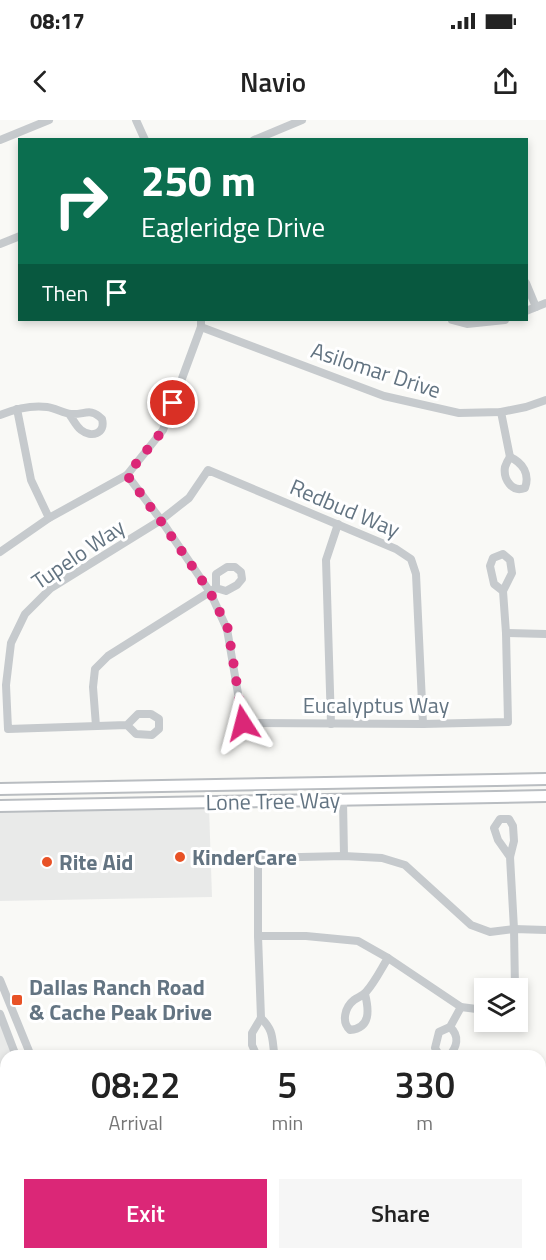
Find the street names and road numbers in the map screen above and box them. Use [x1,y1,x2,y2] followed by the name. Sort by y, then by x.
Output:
[307,333,445,407] street label: Asilomar Drive
[285,470,406,547] street label: Redbud Way
[24,510,132,598] street label: Tupelo Way
[303,688,450,722] street label: Eucalyptus Way
[205,783,341,819] street label: Lone Tree Way

